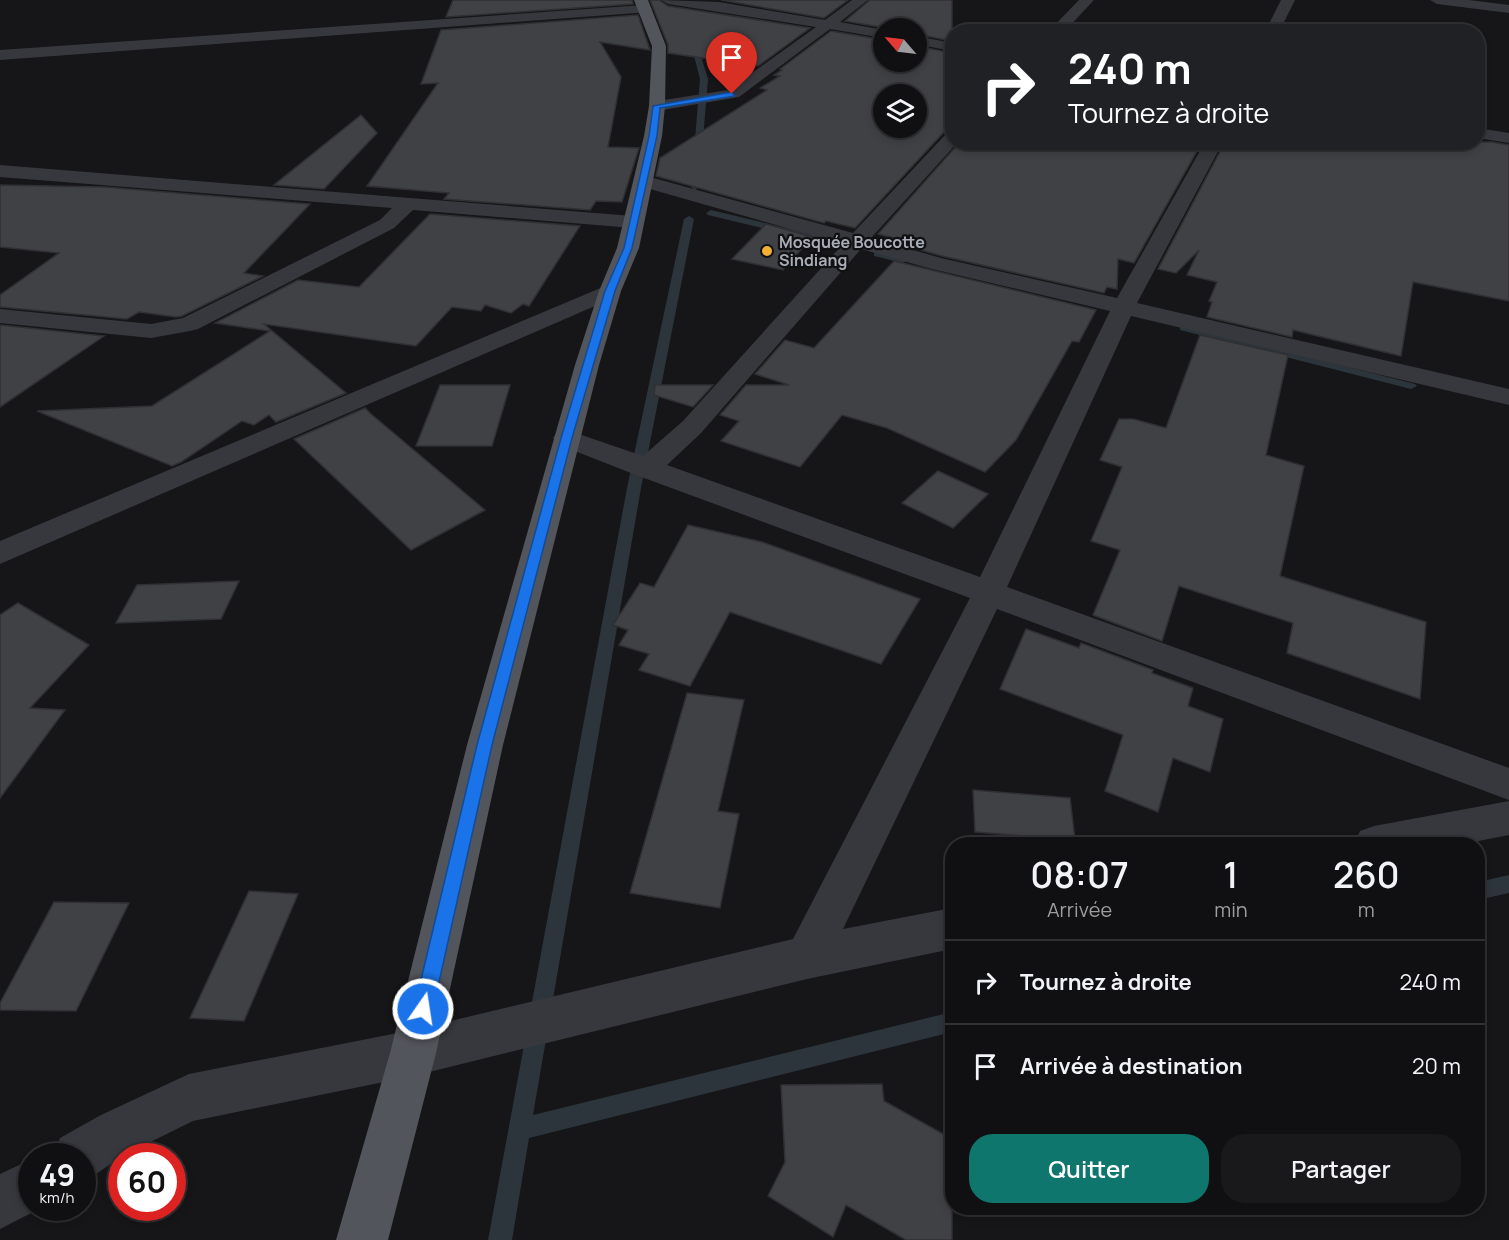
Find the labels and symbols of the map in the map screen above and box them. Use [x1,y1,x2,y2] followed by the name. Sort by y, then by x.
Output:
[873,18,927,72] north arrow
[706,32,757,94] pin
[779,231,925,271] place label: Mosquée Boucotte Sindiang
[760,244,774,258] marker: Mosquée Boucotte Sindiang
[391,977,455,1041] position arrow
[108,1143,186,1221] speed limit sign: 60

